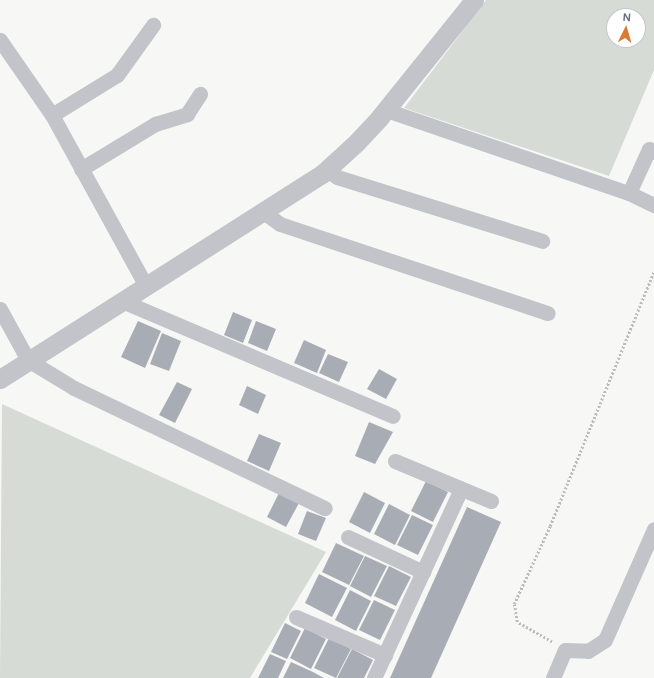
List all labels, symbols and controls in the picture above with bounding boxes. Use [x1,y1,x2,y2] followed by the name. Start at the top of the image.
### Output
[606,8,646,48] north arrow
[622,10,632,24] text: N

